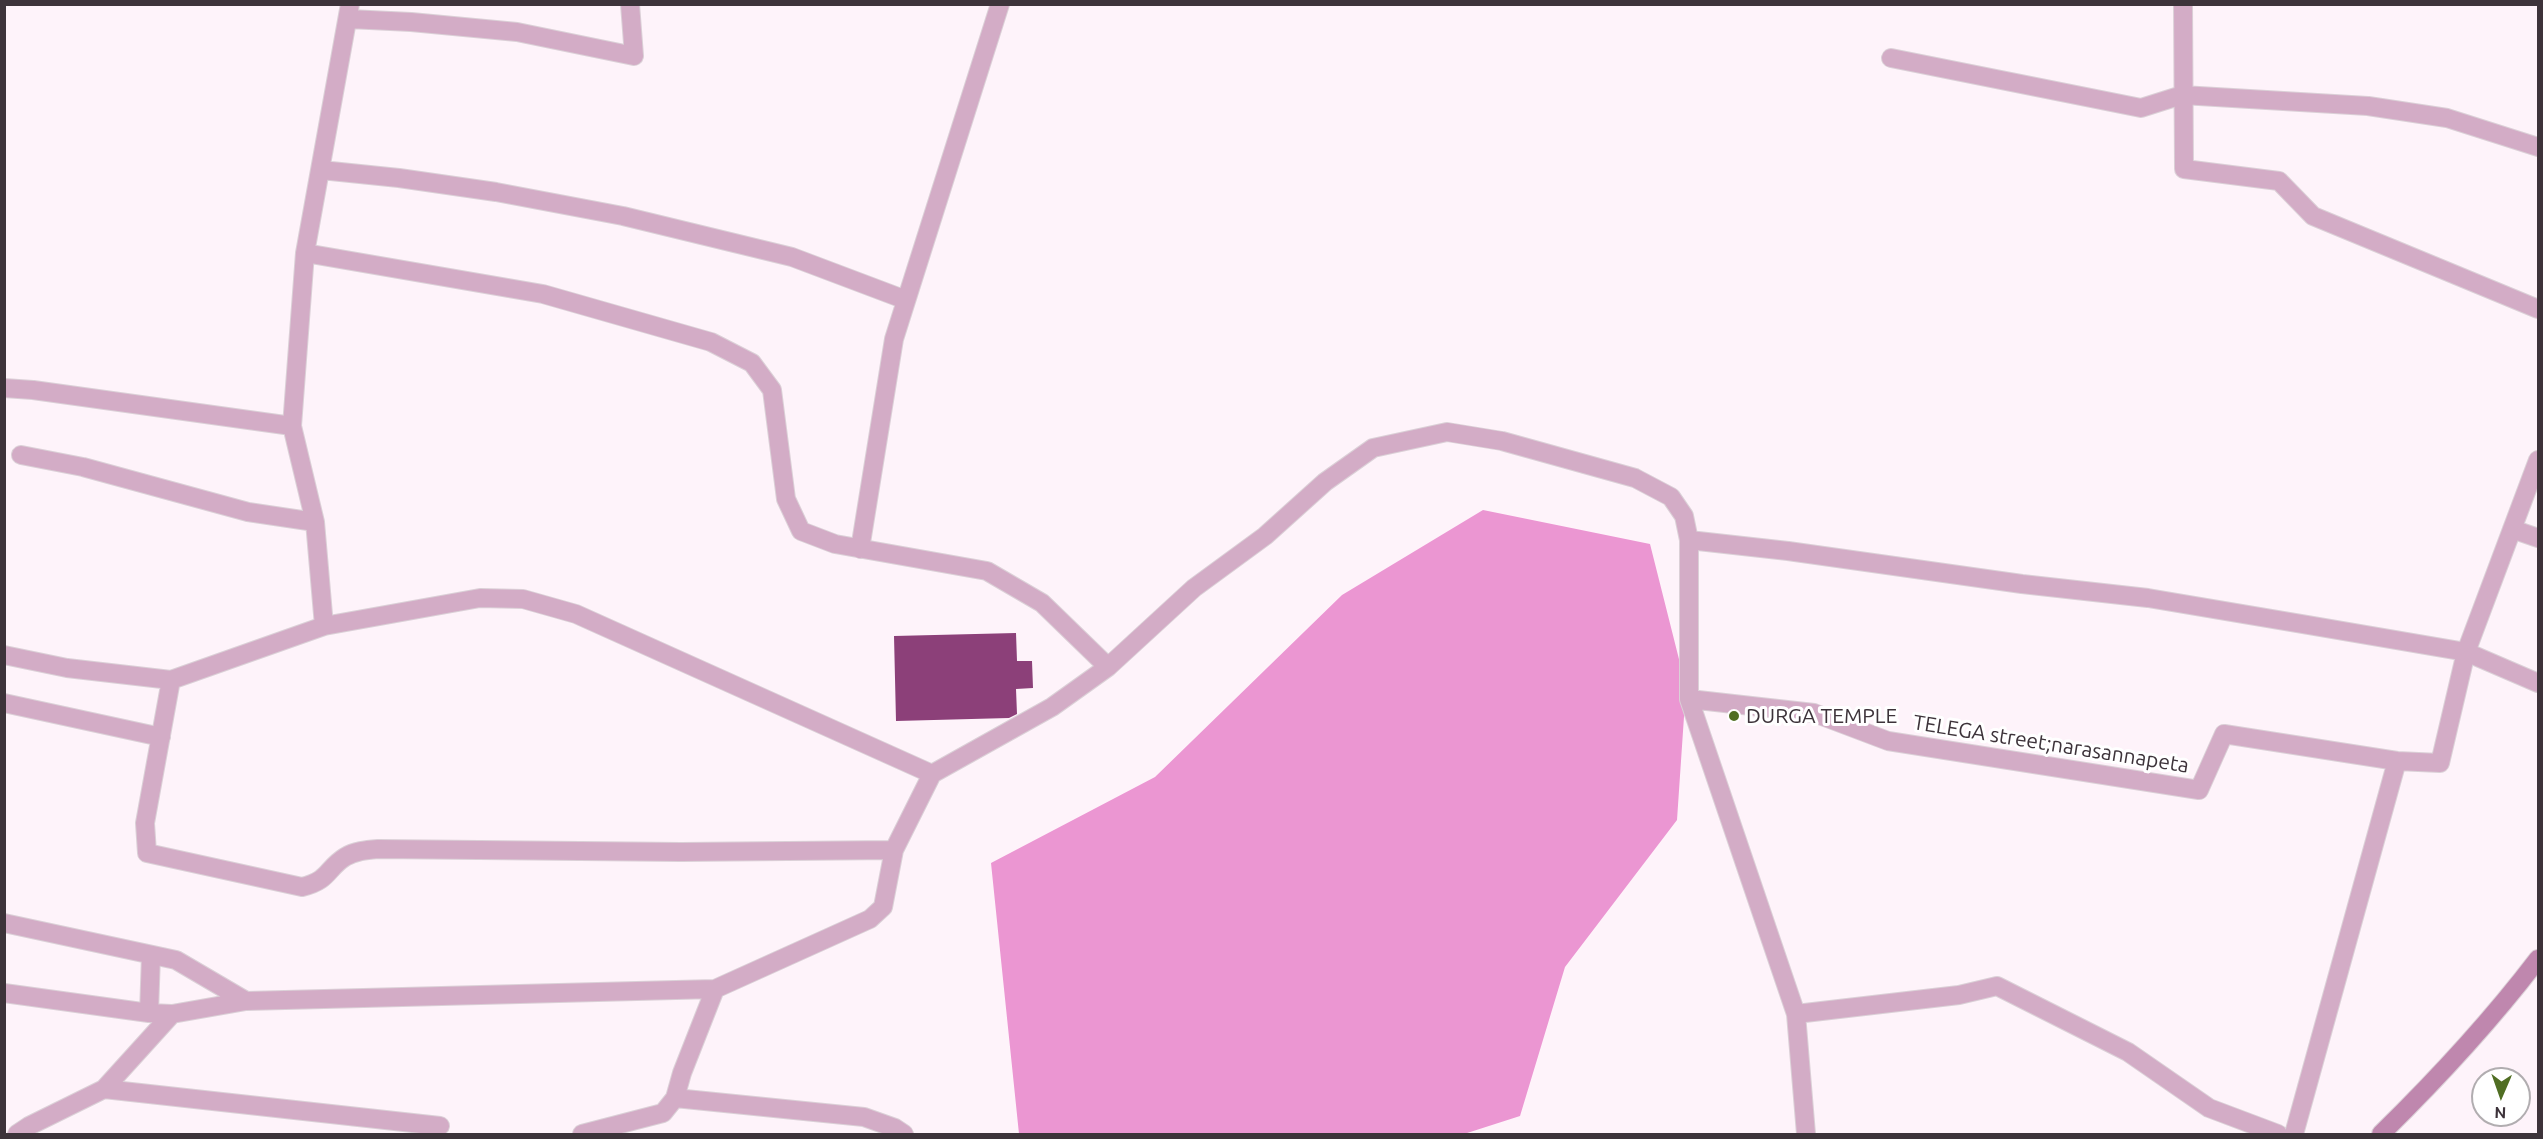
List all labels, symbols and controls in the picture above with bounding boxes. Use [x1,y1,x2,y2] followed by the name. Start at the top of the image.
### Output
[1746,703,1897,729] place label: DURGA TEMPLE
[1727,709,1741,723] marker: DURGA TEMPLE
[1911,710,2191,778] street label: TELEGA street;narasannapeta
[2471,1067,2531,1127] north arrow
[2494,1104,2507,1122] text: N

